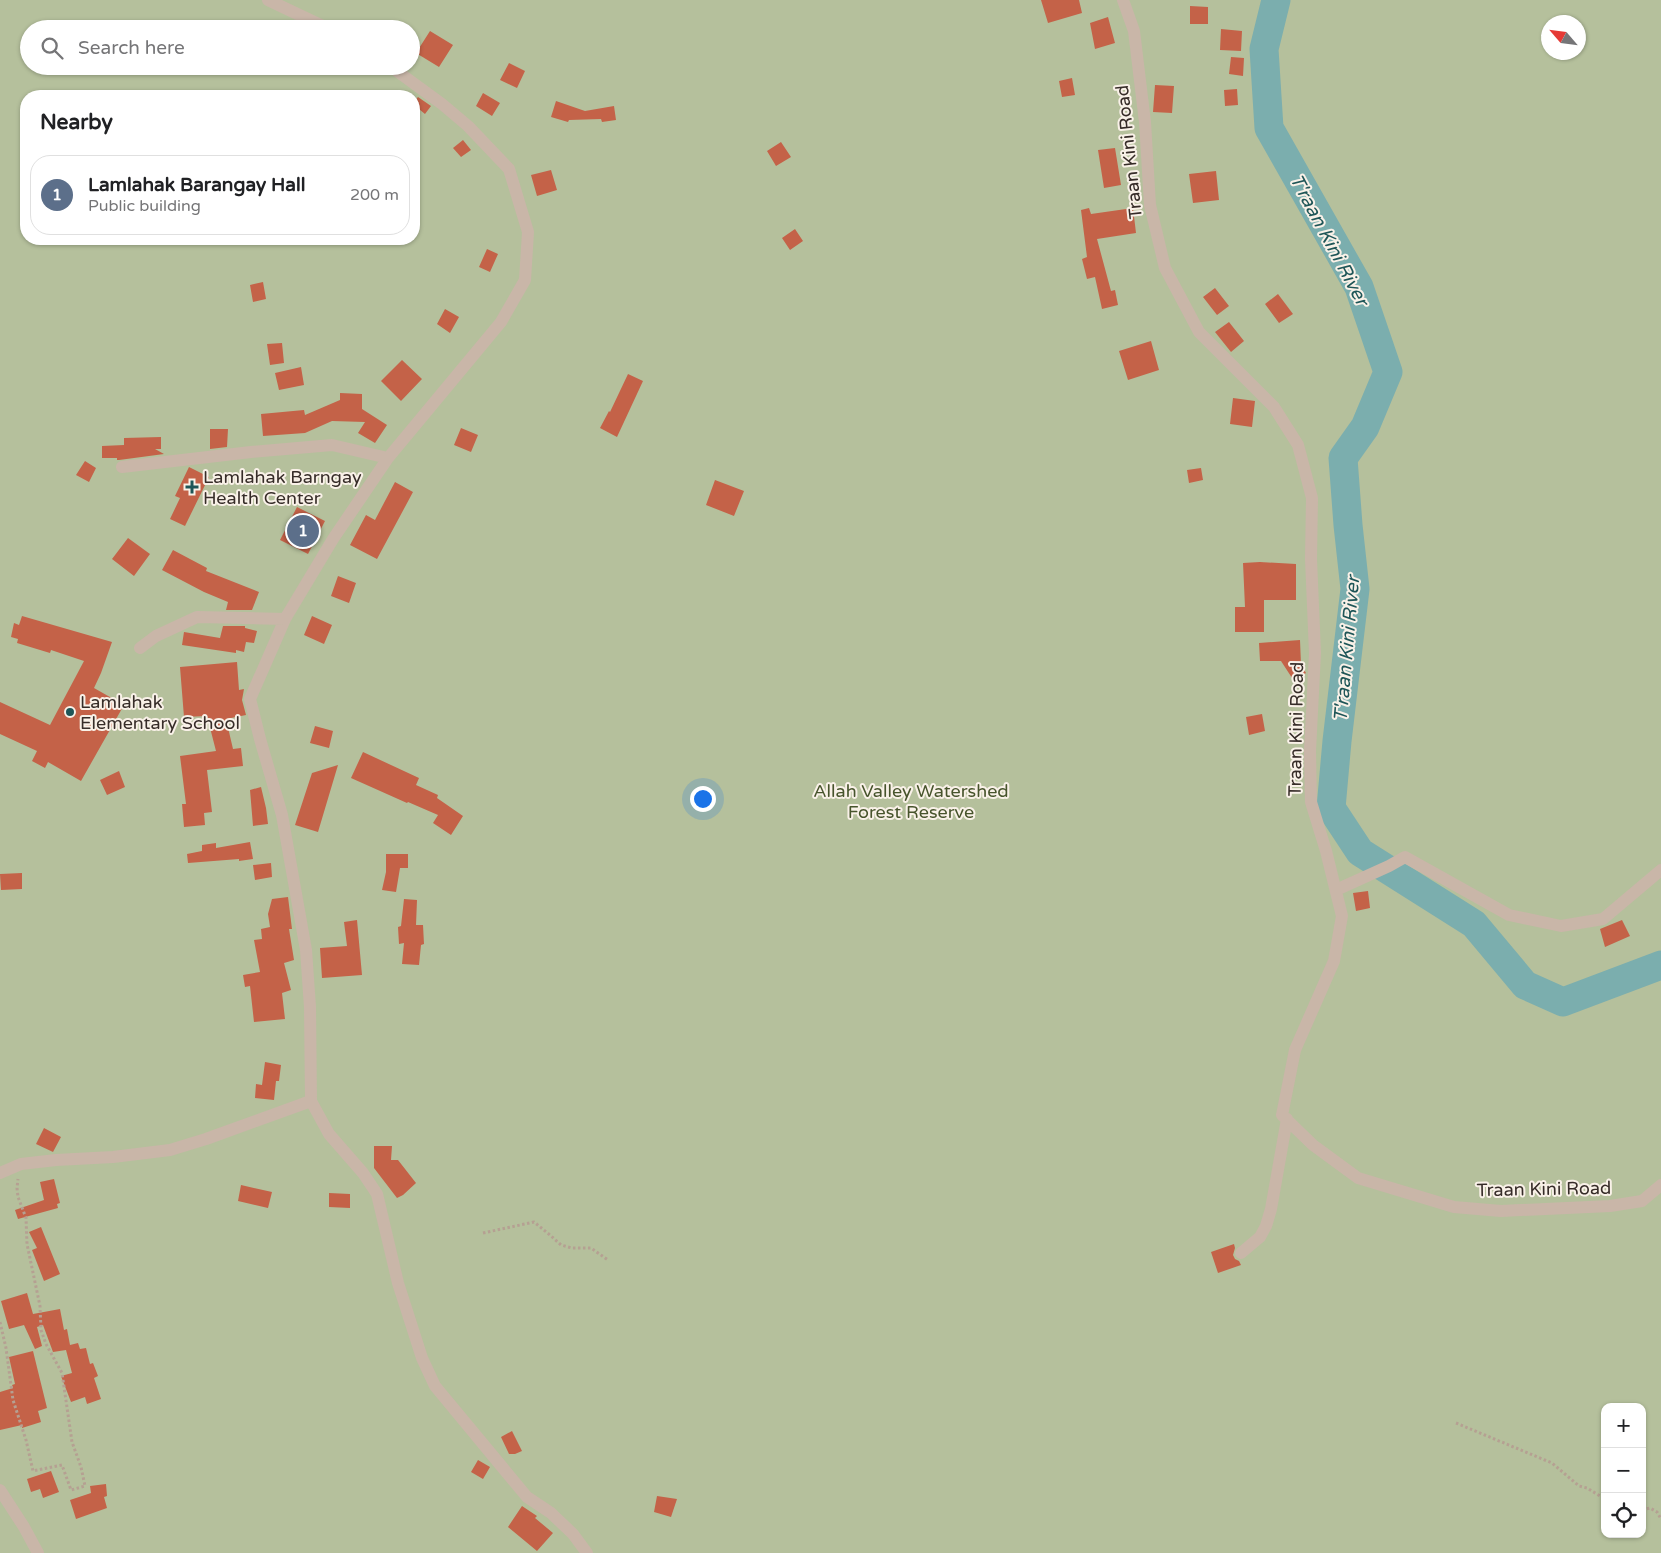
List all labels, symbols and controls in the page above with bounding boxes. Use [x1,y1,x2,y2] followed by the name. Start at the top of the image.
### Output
[1541,15,1586,60] north arrow
[20,20,420,75] search box
[38,34,66,62] icon: search
[78,37,185,59] text: Search here
[1111,84,1147,220] street label: Traan Kini Road
[40,110,113,135] text: Nearby
[1285,170,1374,312] water label: T'raan Kini River
[88,174,306,196] text: Lamlahak Barangay Hall
[52,185,62,205] text: 1
[350,185,399,205] text: 200 m
[88,196,201,216] text: Public building
[203,466,362,509] place label: Lamlahak Barngay Health Center
[185,480,199,494] marker: Lamlahak Barngay Health Center
[287,512,319,550] pin: 1
[1330,573,1365,723] water label: T'raan Kini River
[1284,662,1308,796] street label: Traan Kini Road
[80,691,240,734] place label: Lamlahak Elementary School
[64,706,76,718] marker: Lamlahak Elementary School
[813,780,1009,823] park label: Allah Valley Watershed Forest Reserve
[690,786,716,812] your location
[1477,1177,1611,1201] street label: Traan Kini Road
[1601,1403,1646,1538] map controls
[1601,1403,1646,1448] button: +
[1601,1448,1646,1493] button: −
[1601,1493,1646,1538] button: locate

